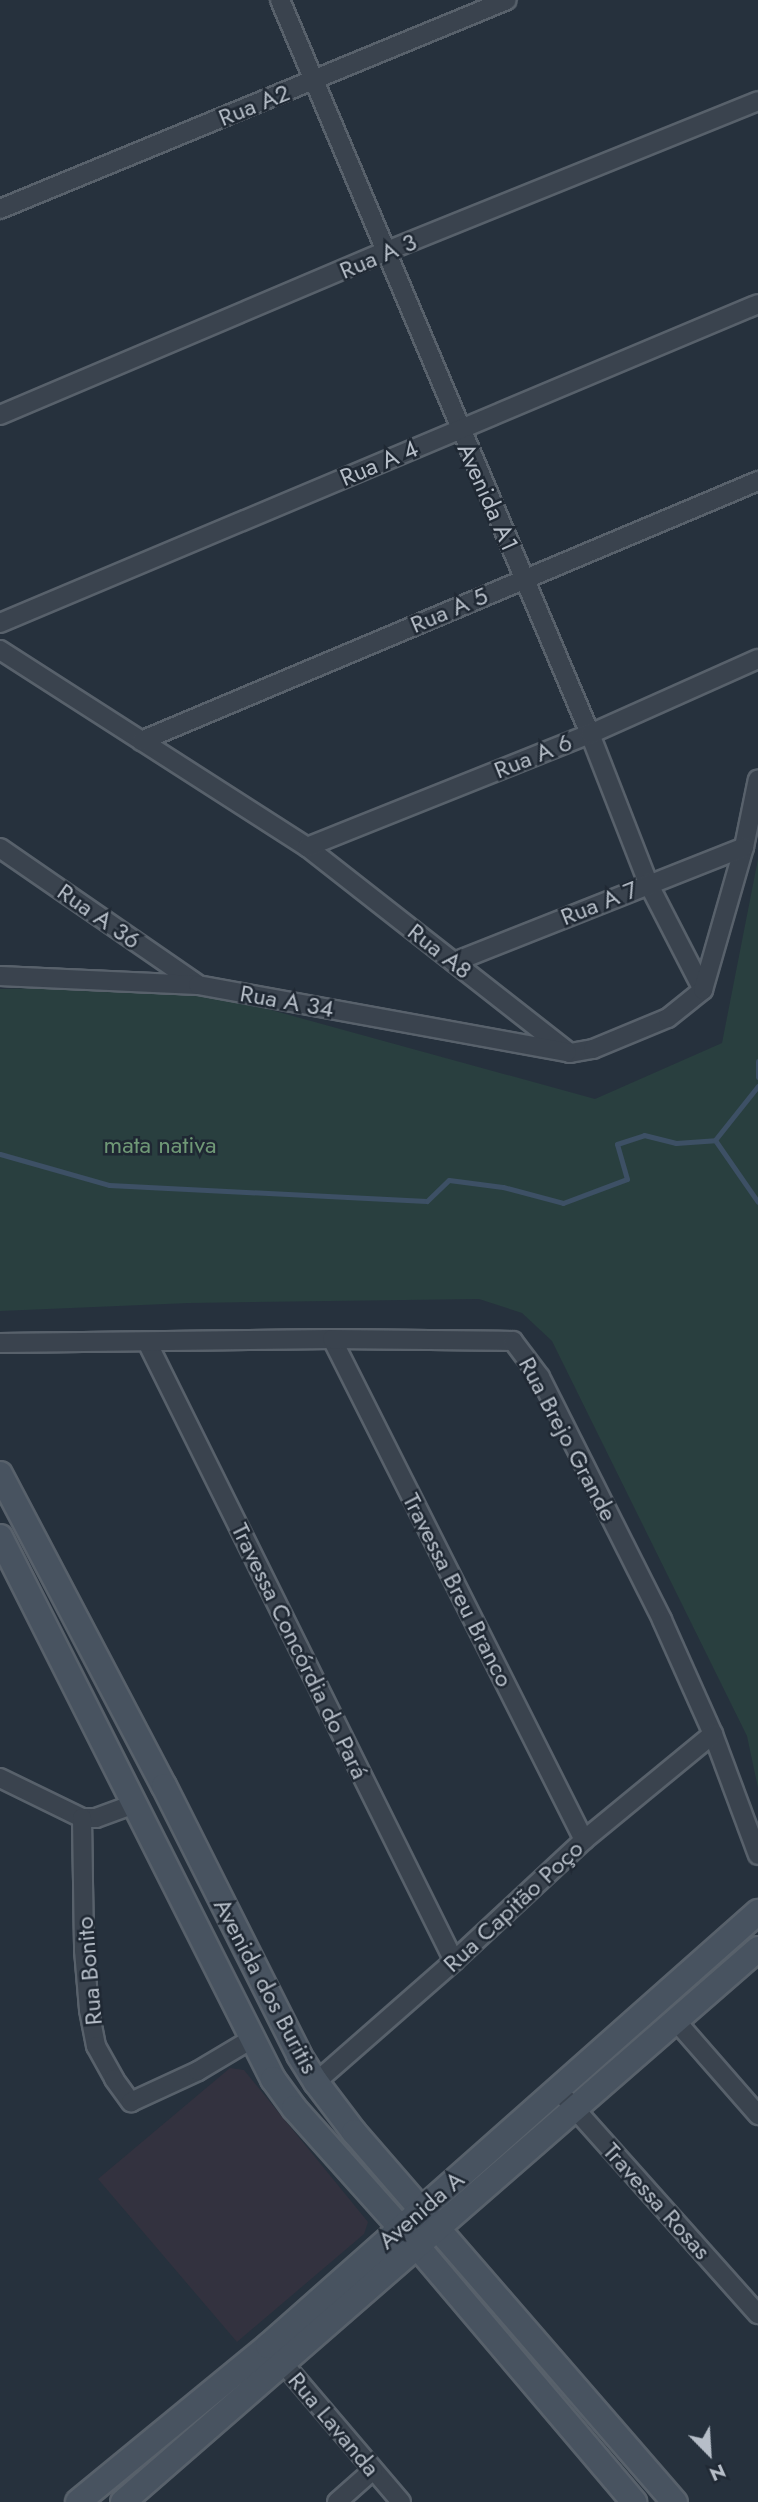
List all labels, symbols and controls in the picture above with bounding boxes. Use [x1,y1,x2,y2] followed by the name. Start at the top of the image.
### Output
[214,78,294,132] street label: Rua A2
[335,227,421,285] street label: Rua A 3
[336,434,422,492] street label: Rua A 4
[451,439,525,555] street label: Avenida A1
[406,581,492,639] street label: Rua A 5
[490,727,576,785] street label: Rua A 6
[556,875,642,931] street label: Rua A 7
[52,877,146,955] street label: Rua A 36
[402,917,478,985] street label: Rua A8
[238,979,336,1023] street label: Rua A 34
[103,1131,217,1159] park label: mata nativa
[513,1352,623,1526] street label: Rua Brejo Grande
[397,1488,519,1692] street label: Travessa Breu Branco
[225,1518,375,1784] street label: Travessa Concórdia do Pará
[437,1834,589,1978] street label: Rua Capitão Poço
[208,1893,324,2079] street label: Avenida dos Buritis
[70,1915,108,2027] street label: Rua Bonito
[597,2137,717,2265] street label: Travessa Rosas
[372,2165,470,2255] street label: Avenida A
[282,2366,386,2482] street label: Rua Lavanda
[674,2418,744,2488] north arrow
[705,2457,730,2488] text: N

